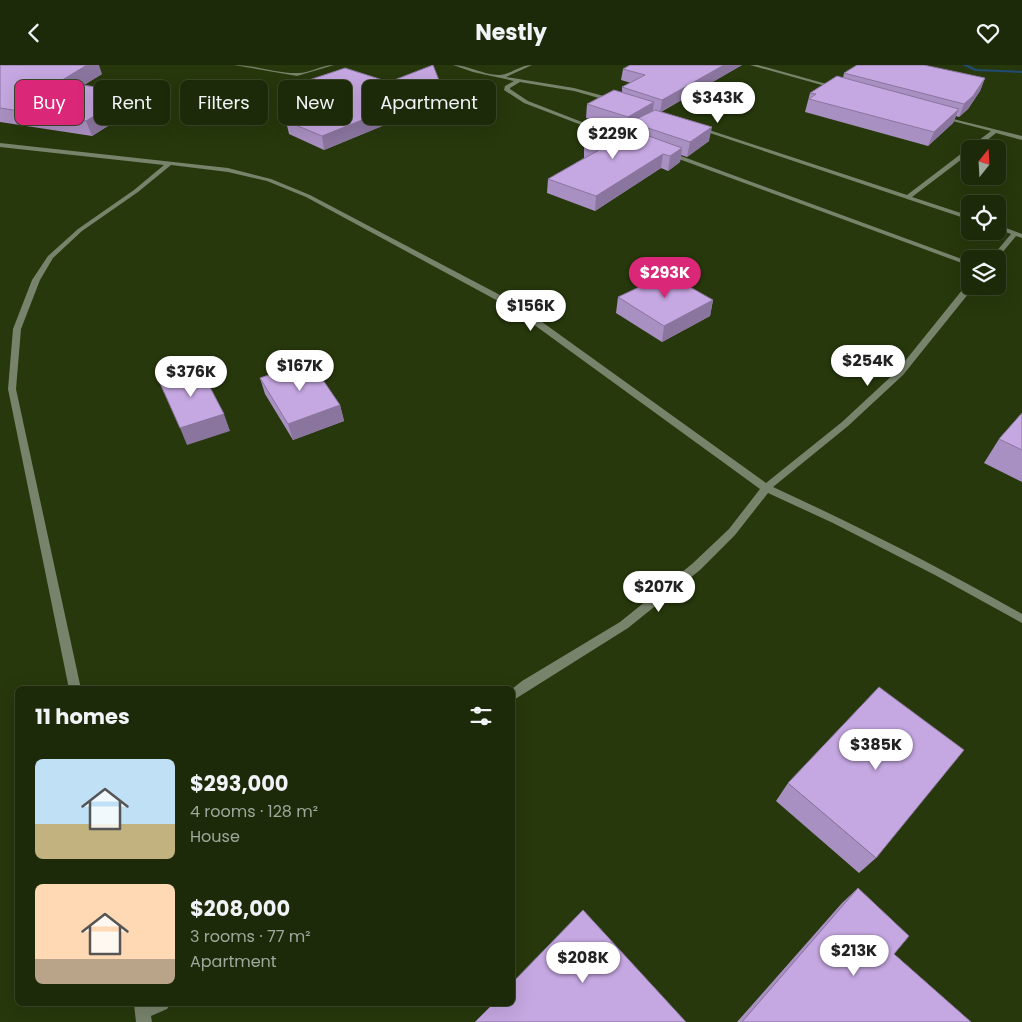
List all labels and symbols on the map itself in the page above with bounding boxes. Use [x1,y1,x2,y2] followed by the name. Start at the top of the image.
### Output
[683,82,753,124] pin: $343K
[578,117,648,160] pin: $229K
[961,140,1006,185] north arrow
[630,257,700,299] pin: $293K
[496,289,566,332] pin: $156K
[833,345,903,387] pin: $254K
[265,349,335,392] pin: $167K
[156,355,226,398] pin: $376K
[624,571,694,613] pin: $207K
[841,729,911,771] pin: $385K
[819,935,889,977] pin: $213K
[548,941,618,984] pin: $208K

